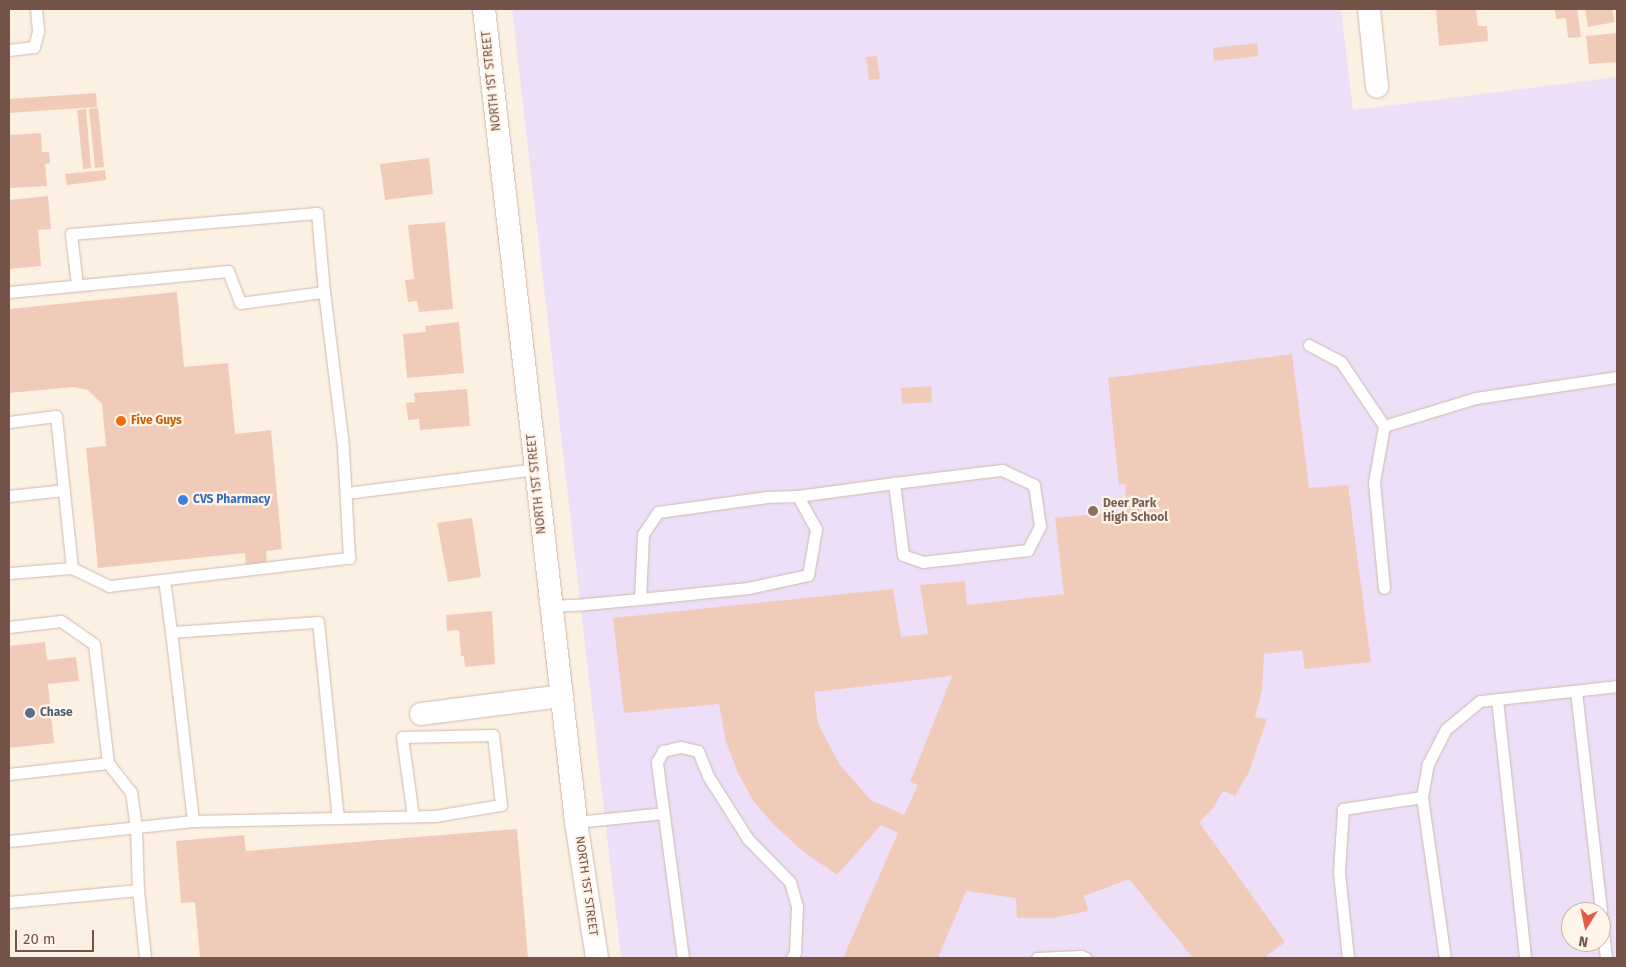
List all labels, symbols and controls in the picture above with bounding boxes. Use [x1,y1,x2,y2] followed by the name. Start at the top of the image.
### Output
[480,30,504,132] street label: NORTH 1ST STREET
[131,414,182,428] place label: Five Guys
[115,415,127,427] marker: Five Guys
[525,433,549,535] street label: NORTH 1ST STREET
[193,493,270,507] place label: CVS Pharmacy
[177,494,189,506] marker: CVS Pharmacy
[1103,497,1168,525] place label: Deer Park High School
[1087,505,1099,517] marker: Deer Park High School
[40,706,73,720] place label: Chase
[24,707,36,719] marker: Chase
[572,835,600,937] street label: NORTH 1ST STREET
[1561,902,1611,952] north arrow
[18,920,96,952] scale bar
[23,930,56,948] text: 20 m
[1577,932,1590,950] text: N

